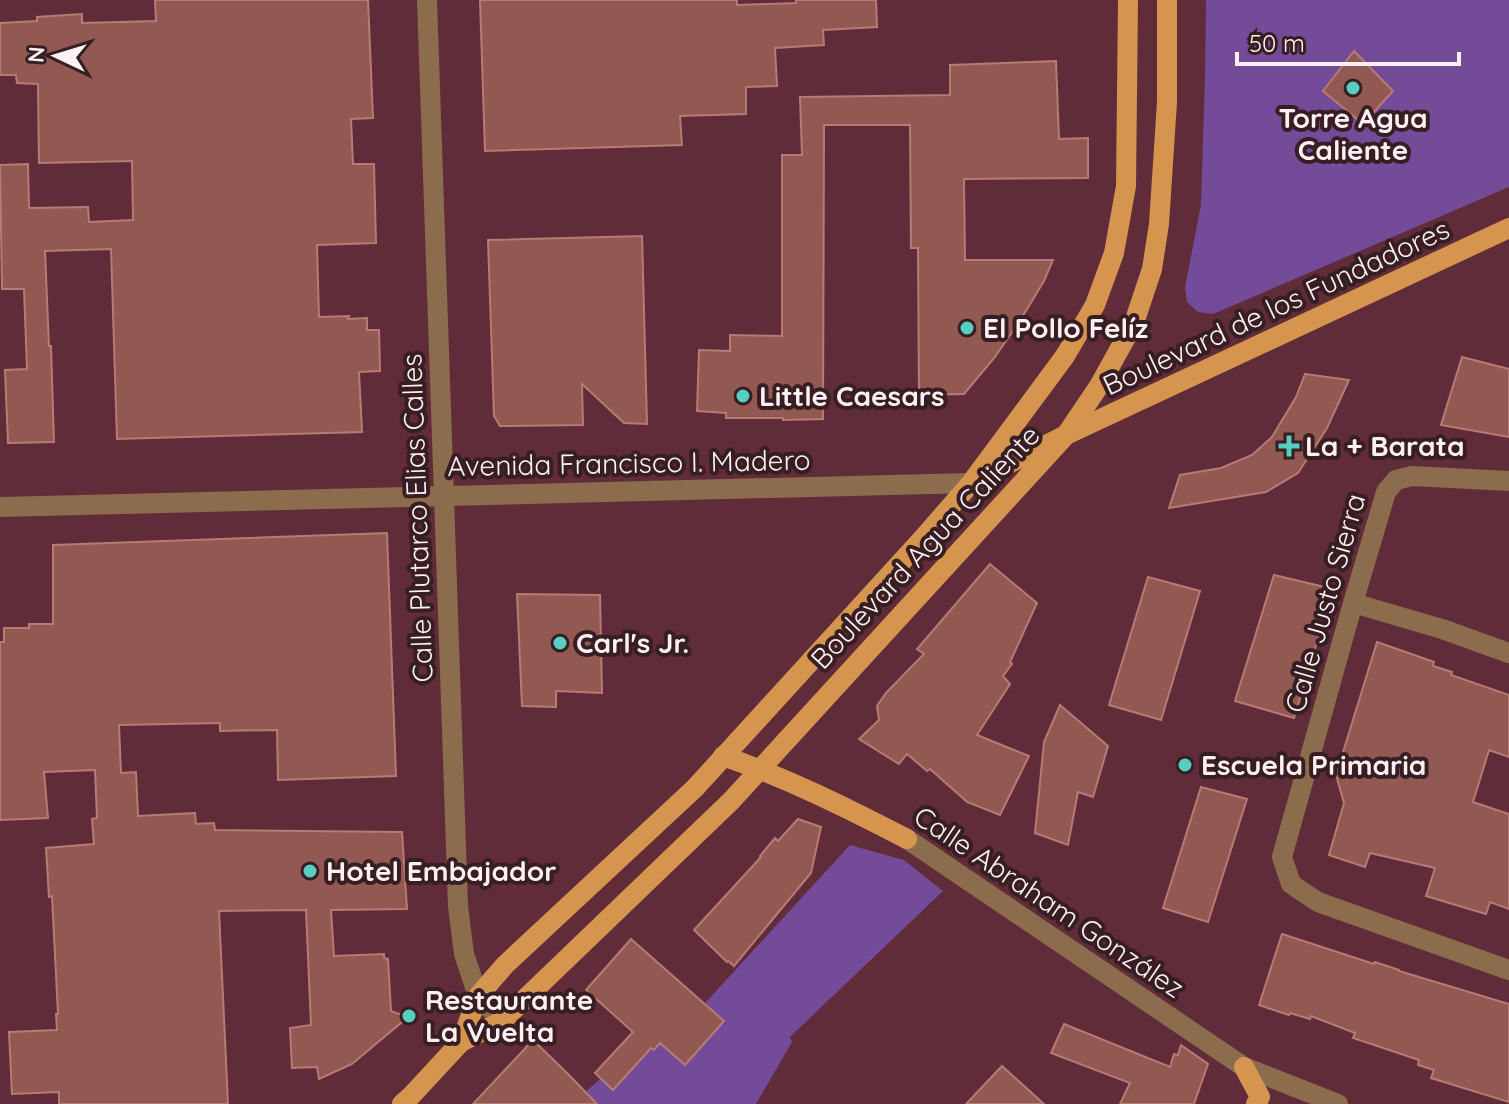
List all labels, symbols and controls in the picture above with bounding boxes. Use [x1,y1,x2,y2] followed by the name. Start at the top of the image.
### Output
[16,16,96,96] north arrow
[1237,16,1459,66] scale bar
[1249,28,1305,58] text: 50 m
[22,46,51,64] text: N
[1344,79,1362,97] marker: Torre Agua Caliente
[1278,100,1428,167] place label: Torre Agua Caliente
[1097,211,1455,402] street label: Boulevard de los Fundadores
[983,310,1148,345] place label: El Pollo Felíz
[958,319,976,337] marker: El Pollo Felíz
[393,353,440,683] street label: Calle Plutarco Elias Calles
[759,378,945,413] place label: Little Caesars
[734,387,752,405] marker: Little Caesars
[803,418,1047,676] street label: Boulevard Agua Caliente
[1305,428,1465,463] place label: La + Barata
[1280,437,1298,455] marker: La + Barata
[447,442,811,483] street label: Avenida Francisco I. Madero
[1277,489,1372,716] street label: Calle Justo Sierra
[576,625,689,660] place label: Carl's Jr.
[551,634,569,652] marker: Carl's Jr.
[1201,747,1426,782] place label: Escuela Primaria
[1176,756,1194,774] marker: Escuela Primaria
[908,798,1191,1005] street label: Calle Abraham González
[326,853,556,888] place label: Hotel Embajador
[301,862,319,880] marker: Hotel Embajador
[425,982,593,1049] place label: Restaurante La Vuelta
[400,1007,418,1025] marker: Restaurante La Vuelta

